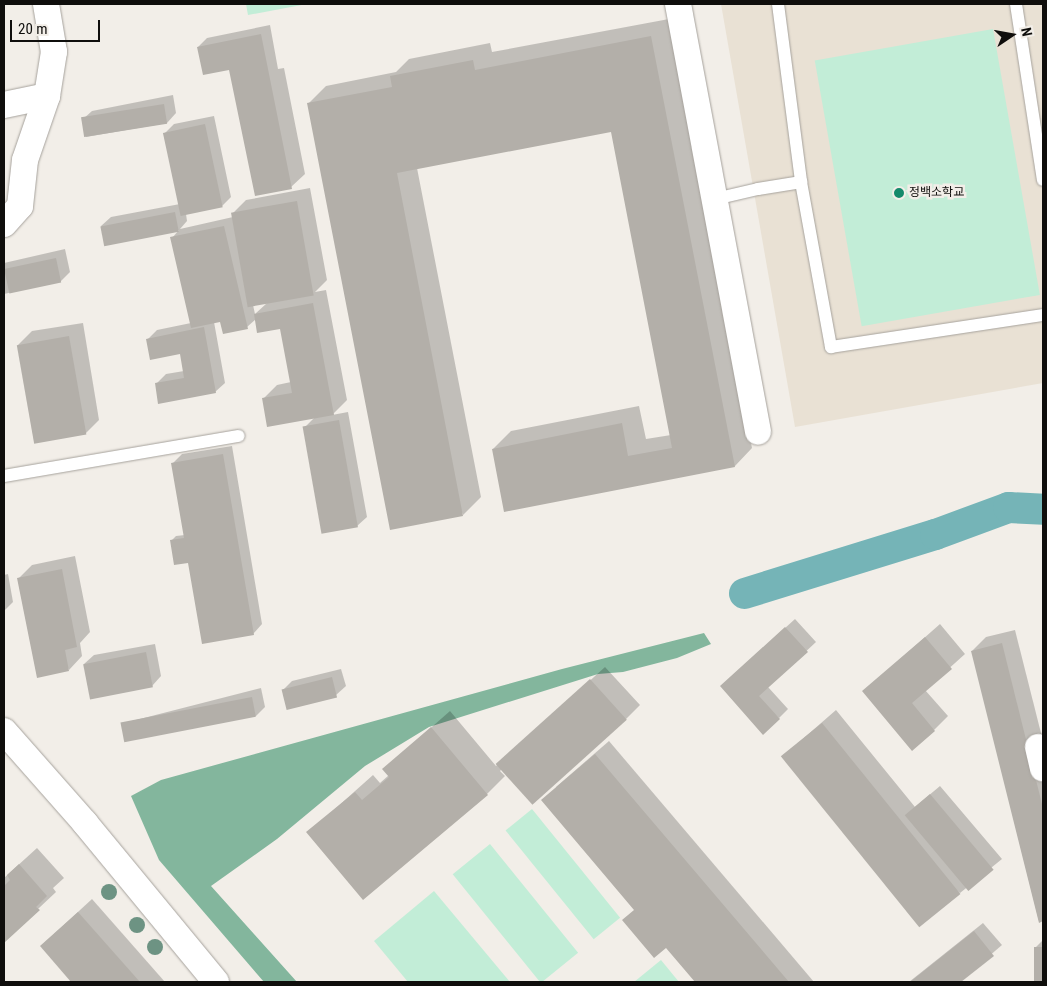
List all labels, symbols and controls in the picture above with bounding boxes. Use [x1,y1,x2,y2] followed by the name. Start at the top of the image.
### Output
[12,10,102,42] scale bar
[987,10,1037,60] north arrow
[18,20,48,38] text: 20 m
[1018,26,1035,38] text: N
[909,186,964,200] place label: 정백소학교
[893,187,905,199] marker: 정백소학교

